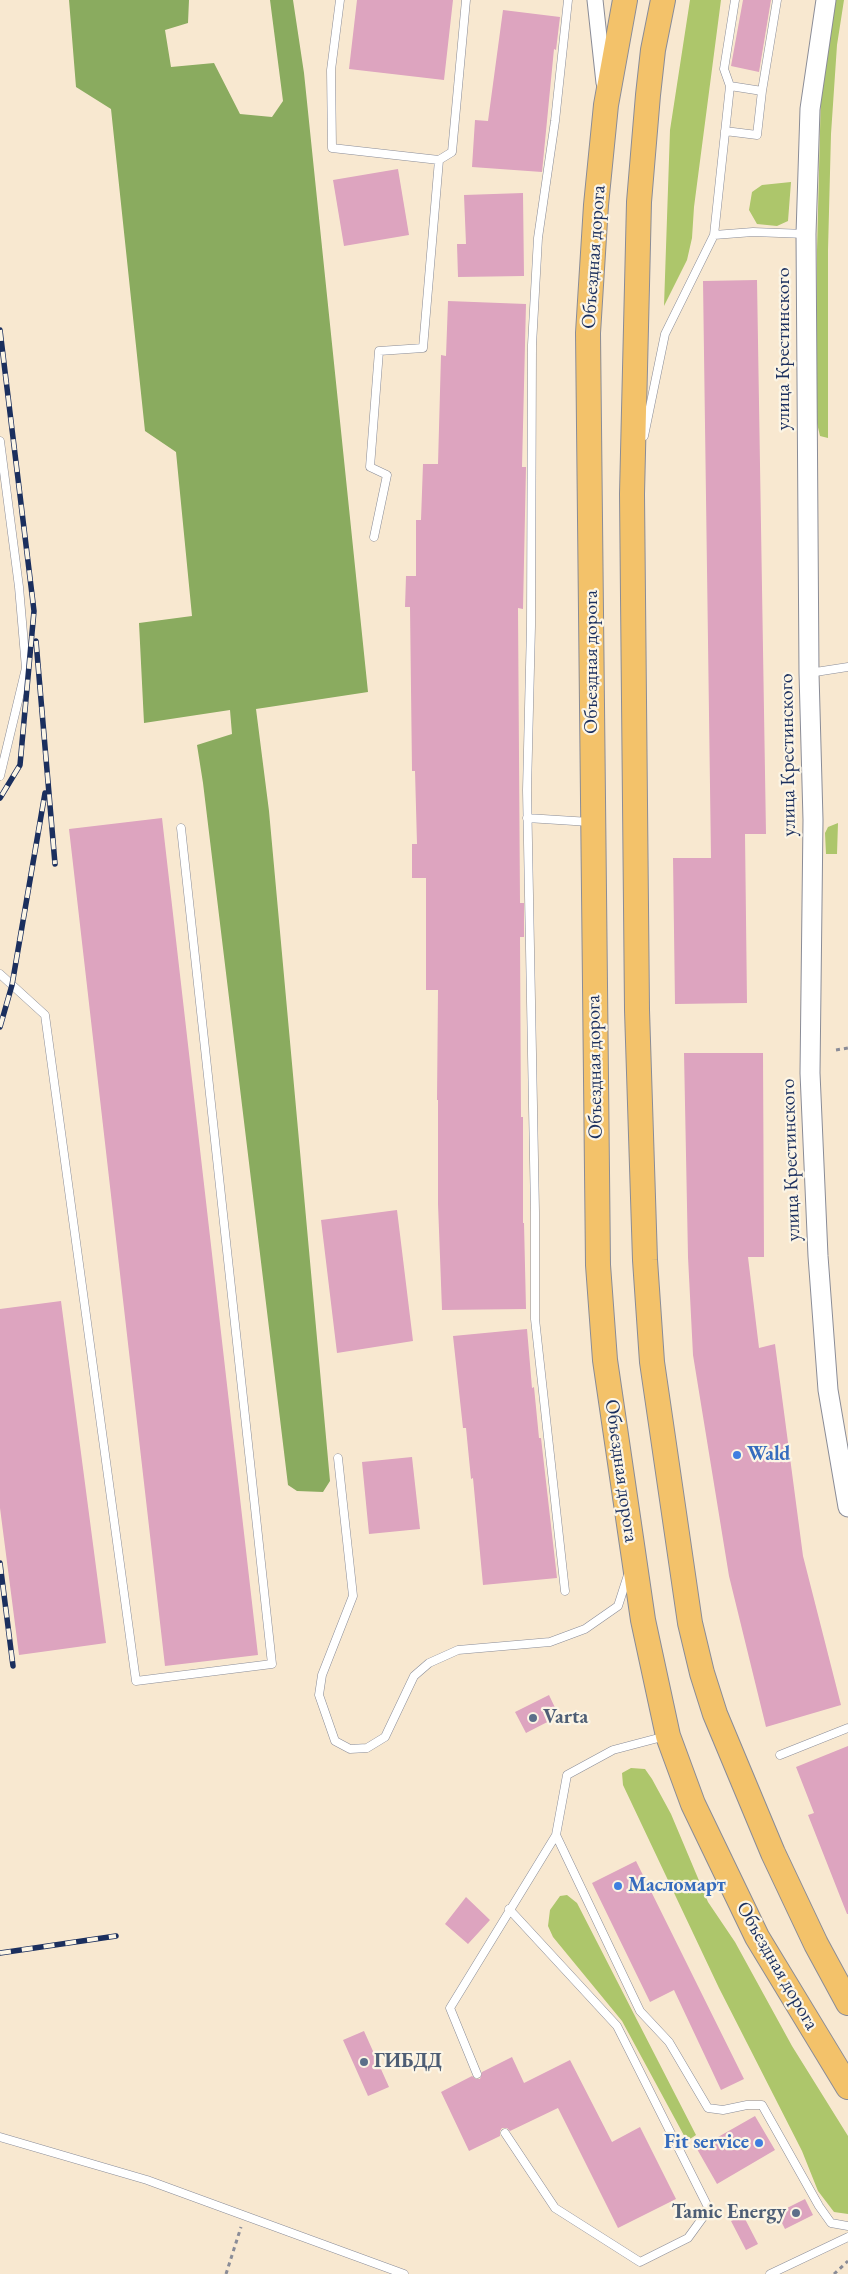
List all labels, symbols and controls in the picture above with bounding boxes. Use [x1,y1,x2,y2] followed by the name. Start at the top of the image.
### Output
[577,184,611,330] street label: Объездная дорога
[772,267,796,431] street label: улица Крестинского
[580,590,604,734] street label: Объездная дорога
[775,673,801,837] street label: улица Крестинского
[582,995,608,1139] street label: Объездная дорога
[776,1078,806,1242] street label: улица Крестинского
[599,1398,643,1544] street label: Объездная дорога
[747,1443,790,1467] place label: Wald
[731,1449,743,1461] marker: Wald
[543,1706,588,1730] place label: Varta
[527,1712,539,1724] marker: Varta
[628,1874,726,1898] place label: Масломарт
[612,1880,624,1892] marker: Масломарт
[731,1898,823,2034] street label: Объездная дорога
[374,2050,442,2074] place label: ГИБДД
[358,2056,370,2068] marker: ГИБДД
[664,2131,749,2155] place label: Fit service
[753,2137,765,2149] marker: Fit service
[671,2201,786,2225] place label: Tamic Energy
[790,2207,802,2219] marker: Tamic Energy

